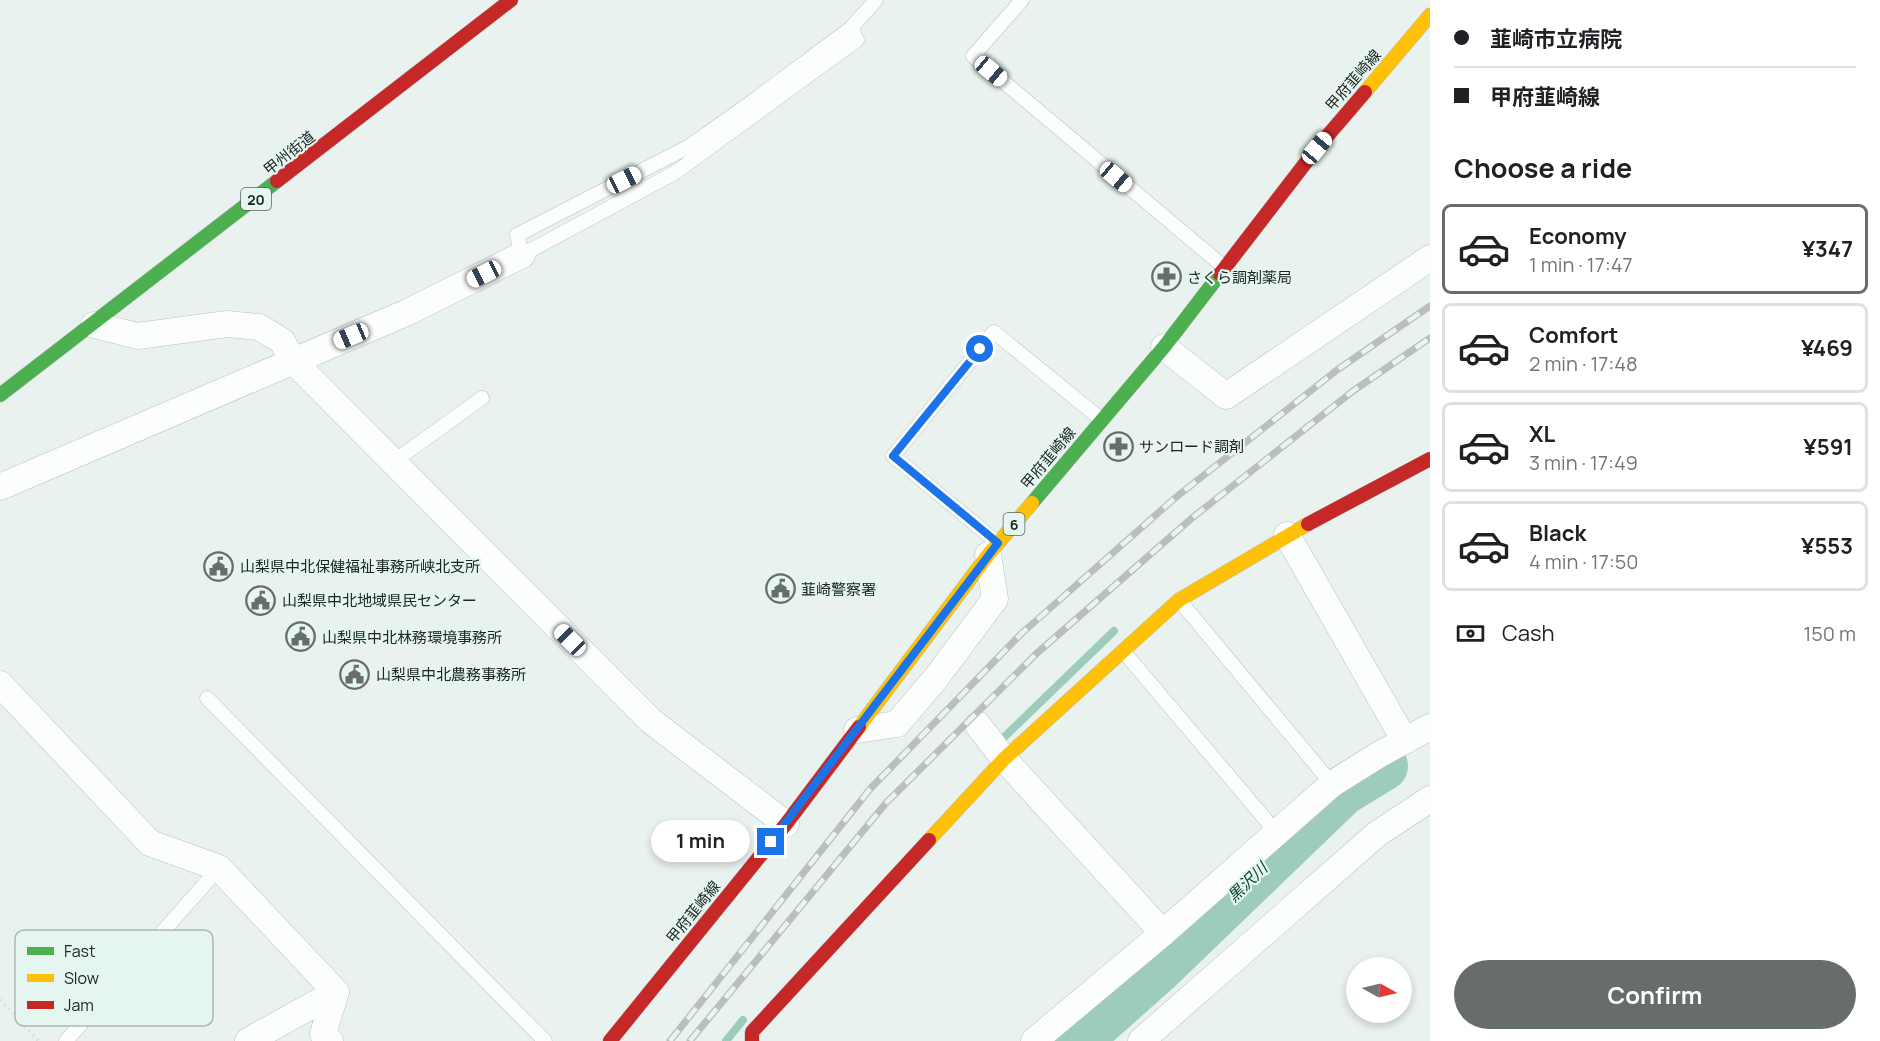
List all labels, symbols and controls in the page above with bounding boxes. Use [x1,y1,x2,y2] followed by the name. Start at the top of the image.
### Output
[1490,24,1622,54] text: 韮崎市立病院
[1320,45,1386,115] street label: 甲府韮崎線
[971,53,1011,89] car
[1490,82,1600,112] text: 甲府韮崎線
[259,126,319,180] street label: 甲州街道
[1299,128,1335,168] car
[1454,149,1632,186] text: Choose a ride
[1096,159,1136,195] car
[604,164,644,196] car
[241,188,271,210] road number: 20
[1529,221,1627,251] text: Economy
[1457,222,1511,276] icon: car
[1802,234,1853,264] text: ¥347
[1529,251,1633,278] text: 1 min · 17:47
[464,258,504,290] car
[1150,261,1182,293] pharmacy icon: さくら調剤薬局
[1187,267,1292,288] place label: さくら調剤薬局
[1529,320,1618,350] text: Comfort
[331,321,371,351] car
[1457,321,1511,375] icon: car
[1801,333,1853,363] text: ¥469
[966,335,993,362] route start
[1529,350,1638,377] text: 2 min · 17:48
[1529,419,1555,449] text: XL
[1457,420,1511,474] icon: car
[1016,423,1080,493] street label: 甲府韮崎線
[1102,430,1134,462] pharmacy icon: サンロード調剤
[1803,432,1853,462] text: ¥591
[1139,436,1244,457] place label: サンロード調剤
[1529,449,1638,476] text: 3 min · 17:49
[1004,513,1024,535] road number: 6
[1529,518,1586,548] text: Black
[1457,519,1511,573] icon: car
[1801,531,1853,561] text: ¥553
[1529,548,1638,575] text: 4 min · 17:50
[203,550,235,582] public building icon: 山梨県中北保健福祉事務所峡北支所
[240,556,480,577] place label: 山梨県中北保健福祉事務所峡北支所
[764,573,796,605] public building icon: 韮崎警察署
[801,579,876,600] place label: 韮崎警察署
[245,584,277,616] public building icon: 山梨県中北地域県民センター
[282,590,477,611] place label: 山梨県中北地域県民センター
[1454,617,1487,650] icon: cash
[1502,618,1555,648] text: Cash
[1803,620,1856,647] text: 150 m
[285,621,317,653] public building icon: 山梨県中北林務環境事務所
[551,621,589,659] car
[322,627,502,648] place label: 山梨県中北林務環境事務所
[339,658,371,690] public building icon: 山梨県中北農務事務所
[376,664,526,685] place label: 山梨県中北農務事務所
[651,821,750,863] callout: 1 min
[676,827,725,854] text: 1 min
[757,828,784,855] route end
[1222,856,1273,907] water label: 黒沢川
[661,876,725,948] street label: 甲府韮崎線
[15,930,213,1026] legend
[64,940,95,962] text: Fast
[1346,957,1412,1023] north arrow
[1346,957,1412,1023] map controls
[1454,960,1856,1029] button: Confirm
[64,967,99,989] text: Slow
[64,994,94,1016] text: Jam

